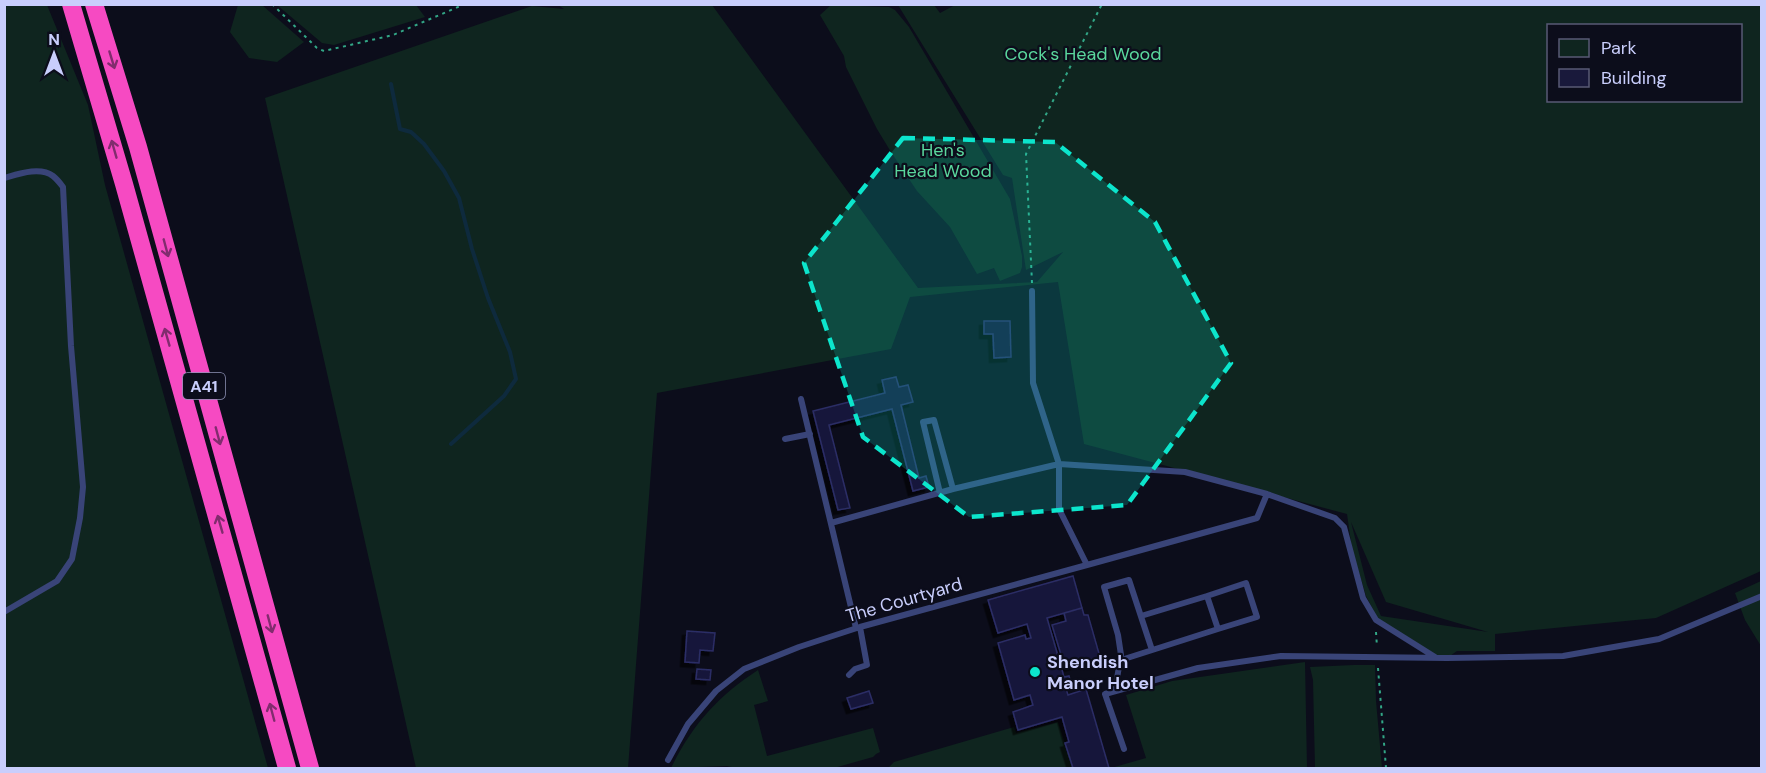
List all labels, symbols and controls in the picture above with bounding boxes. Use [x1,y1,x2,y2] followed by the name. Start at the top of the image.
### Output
[24,24,84,84] north arrow
[1547,24,1742,102] legend
[48,29,60,50] text: N
[1601,36,1637,60] text: Park
[1004,42,1162,66] park label: Cock's Head Wood
[107,50,118,69] one-way arrow
[1601,66,1666,90] text: Building
[894,138,992,183] park label: Hen's Head Wood
[108,140,119,159] one-way arrow
[161,238,172,257] one-way arrow
[160,327,172,346] one-way arrow
[183,373,225,399] road number: A41
[213,426,224,445] one-way arrow
[214,515,225,534] one-way arrow
[843,572,965,628] street label: The Courtyard
[265,614,276,633] one-way arrow
[1047,650,1154,695] place label: Shendish Manor Hotel
[1028,665,1042,679] marker: Shendish Manor Hotel
[266,703,277,722] one-way arrow

